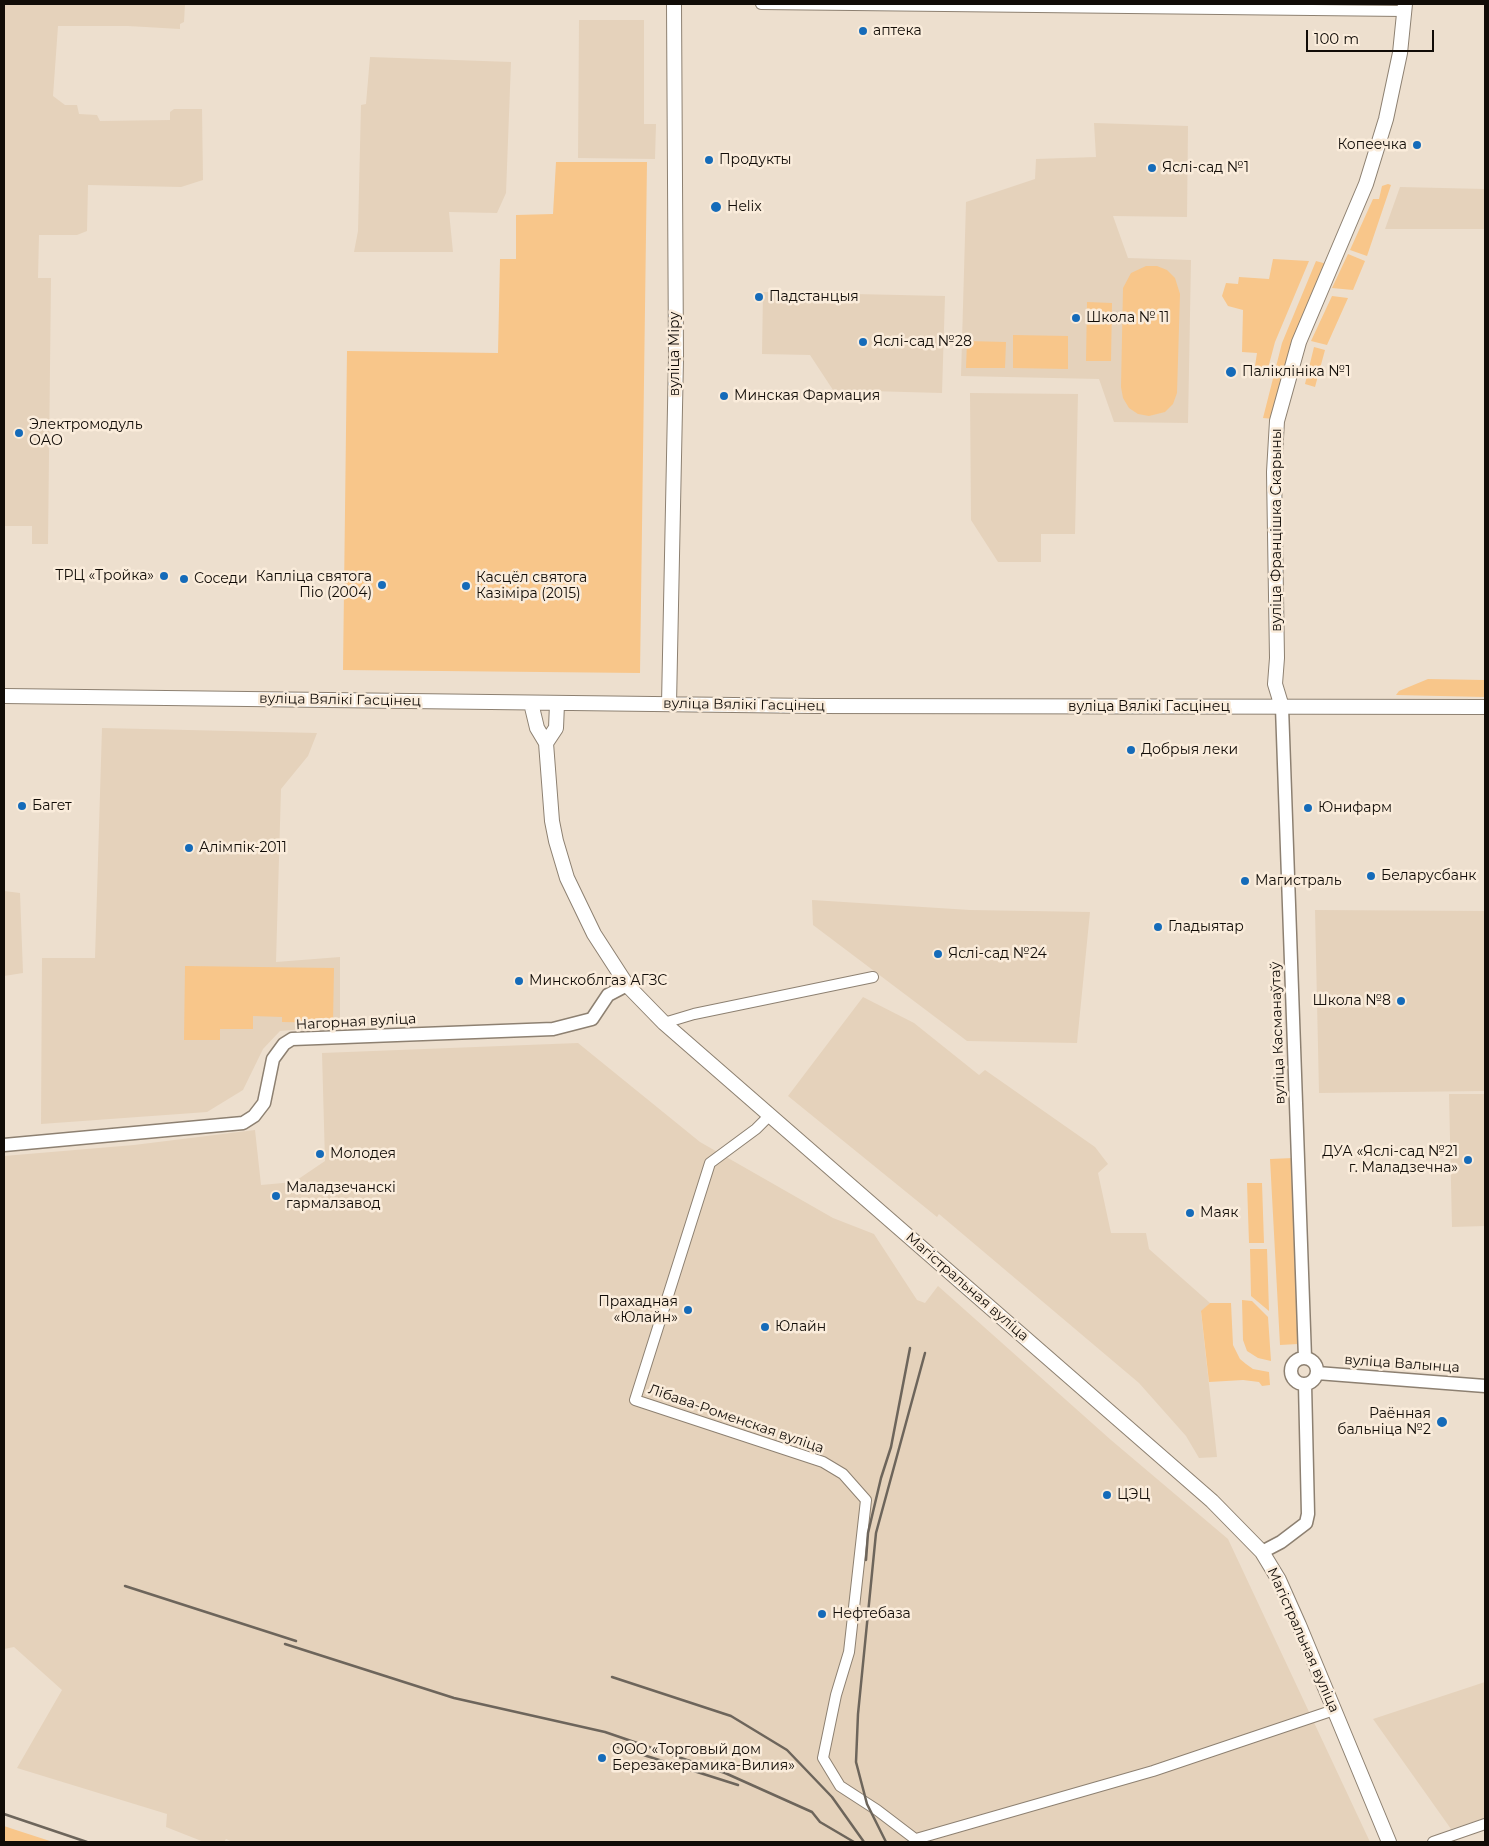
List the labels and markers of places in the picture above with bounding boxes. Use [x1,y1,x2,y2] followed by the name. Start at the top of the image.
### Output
[873,23,922,39] place label: аптека
[857,25,869,37] marker: аптека
[1337,137,1407,153] place label: Копеечка
[1411,139,1423,151] marker: Копеечка
[719,152,792,168] place label: Продукты
[703,154,715,166] marker: Продукты
[1162,160,1249,176] place label: Яслі-сад №1
[1146,162,1158,174] marker: Яслі-сад №1
[727,199,762,215] place label: Helix
[709,200,723,214] marker: Helix
[769,289,859,305] place label: Падстанцыя
[753,291,765,303] marker: Падстанцыя
[1086,310,1169,326] place label: Школа № 11
[1070,312,1082,324] marker: Школа № 11
[873,334,972,350] place label: Яслі-сад №28
[857,336,869,348] marker: Яслі-сад №28
[1242,364,1351,380] place label: Паліклініка №1
[1224,365,1238,379] marker: Паліклініка №1
[734,388,880,404] place label: Минская Фармация
[718,390,730,402] marker: Минская Фармация
[29,417,143,450] place label: Электромодуль ОАО
[13,427,25,439] marker: Электромодуль ОАО
[55,568,154,584] place label: ТРЦ «Тройка»
[256,569,372,602] place label: Капліца святога Піо (2004)
[158,570,170,582] marker: ТРЦ «Тройка»
[476,570,587,602] place label: Касцёл святога Казіміра (2015)
[194,571,248,587] place label: Соседи
[178,573,190,585] marker: Соседи
[376,579,388,591] marker: Капліца святога Піо (2004)
[460,580,472,592] marker: Касцёл святога Казіміра (2015)
[1141,742,1238,758] place label: Добрыя леки
[1125,744,1137,756] marker: Добрыя леки
[32,798,72,814] place label: Багет
[16,800,28,812] marker: Багет
[1318,800,1392,816] place label: Юнифарм
[1302,802,1314,814] marker: Юнифарм
[199,840,287,856] place label: Алімпік-2011
[183,842,195,854] marker: Алімпік-2011
[1381,868,1476,884] place label: Беларусбанк
[1365,870,1377,882] marker: Беларусбанк
[1255,873,1342,889] place label: Магистраль
[1239,875,1251,887] marker: Магистраль
[1168,919,1244,935] place label: Гладыятар
[1152,921,1164,933] marker: Гладыятар
[948,946,1047,962] place label: Яслі-сад №24
[932,948,944,960] marker: Яслі-сад №24
[529,973,667,989] place label: Минскоблгаз АГЗС
[513,975,525,987] marker: Минскоблгаз АГЗС
[1313,993,1391,1009] place label: Школа №8
[1395,995,1407,1007] marker: Школа №8
[1322,1144,1458,1176] place label: ДУА «Яслі-сад №21 г. Маладзечна»
[330,1146,396,1162] place label: Молодея
[314,1148,326,1160] marker: Молодея
[1462,1154,1474,1166] marker: ДУА «Яслі-сад №21 г. Маладзечна»
[286,1180,396,1212] place label: Маладзечанскі гармалзавод
[270,1190,282,1202] marker: Маладзечанскі гармалзавод
[1200,1205,1238,1221] place label: Маяк
[1184,1207,1196,1219] marker: Маяк
[598,1294,678,1326] place label: Прахадная «Юлайн»
[682,1304,694,1316] marker: Прахадная «Юлайн»
[775,1319,826,1335] place label: Юлайн
[759,1321,771,1333] marker: Юлайн
[1337,1406,1431,1438] place label: Раённая бальніца №2
[1435,1415,1449,1429] marker: Раённая бальніца №2
[1117,1487,1150,1503] place label: ЦЭЦ
[1101,1489,1113,1501] marker: ЦЭЦ
[832,1606,911,1622] place label: Нефтебаза
[816,1608,828,1620] marker: Нефтебаза
[612,1742,795,1774] place label: ООО «Торговый дом Березакерамика-Вилия»
[596,1752,608,1764] marker: ООО «Торговый дом Березакерамика-Вилия»

